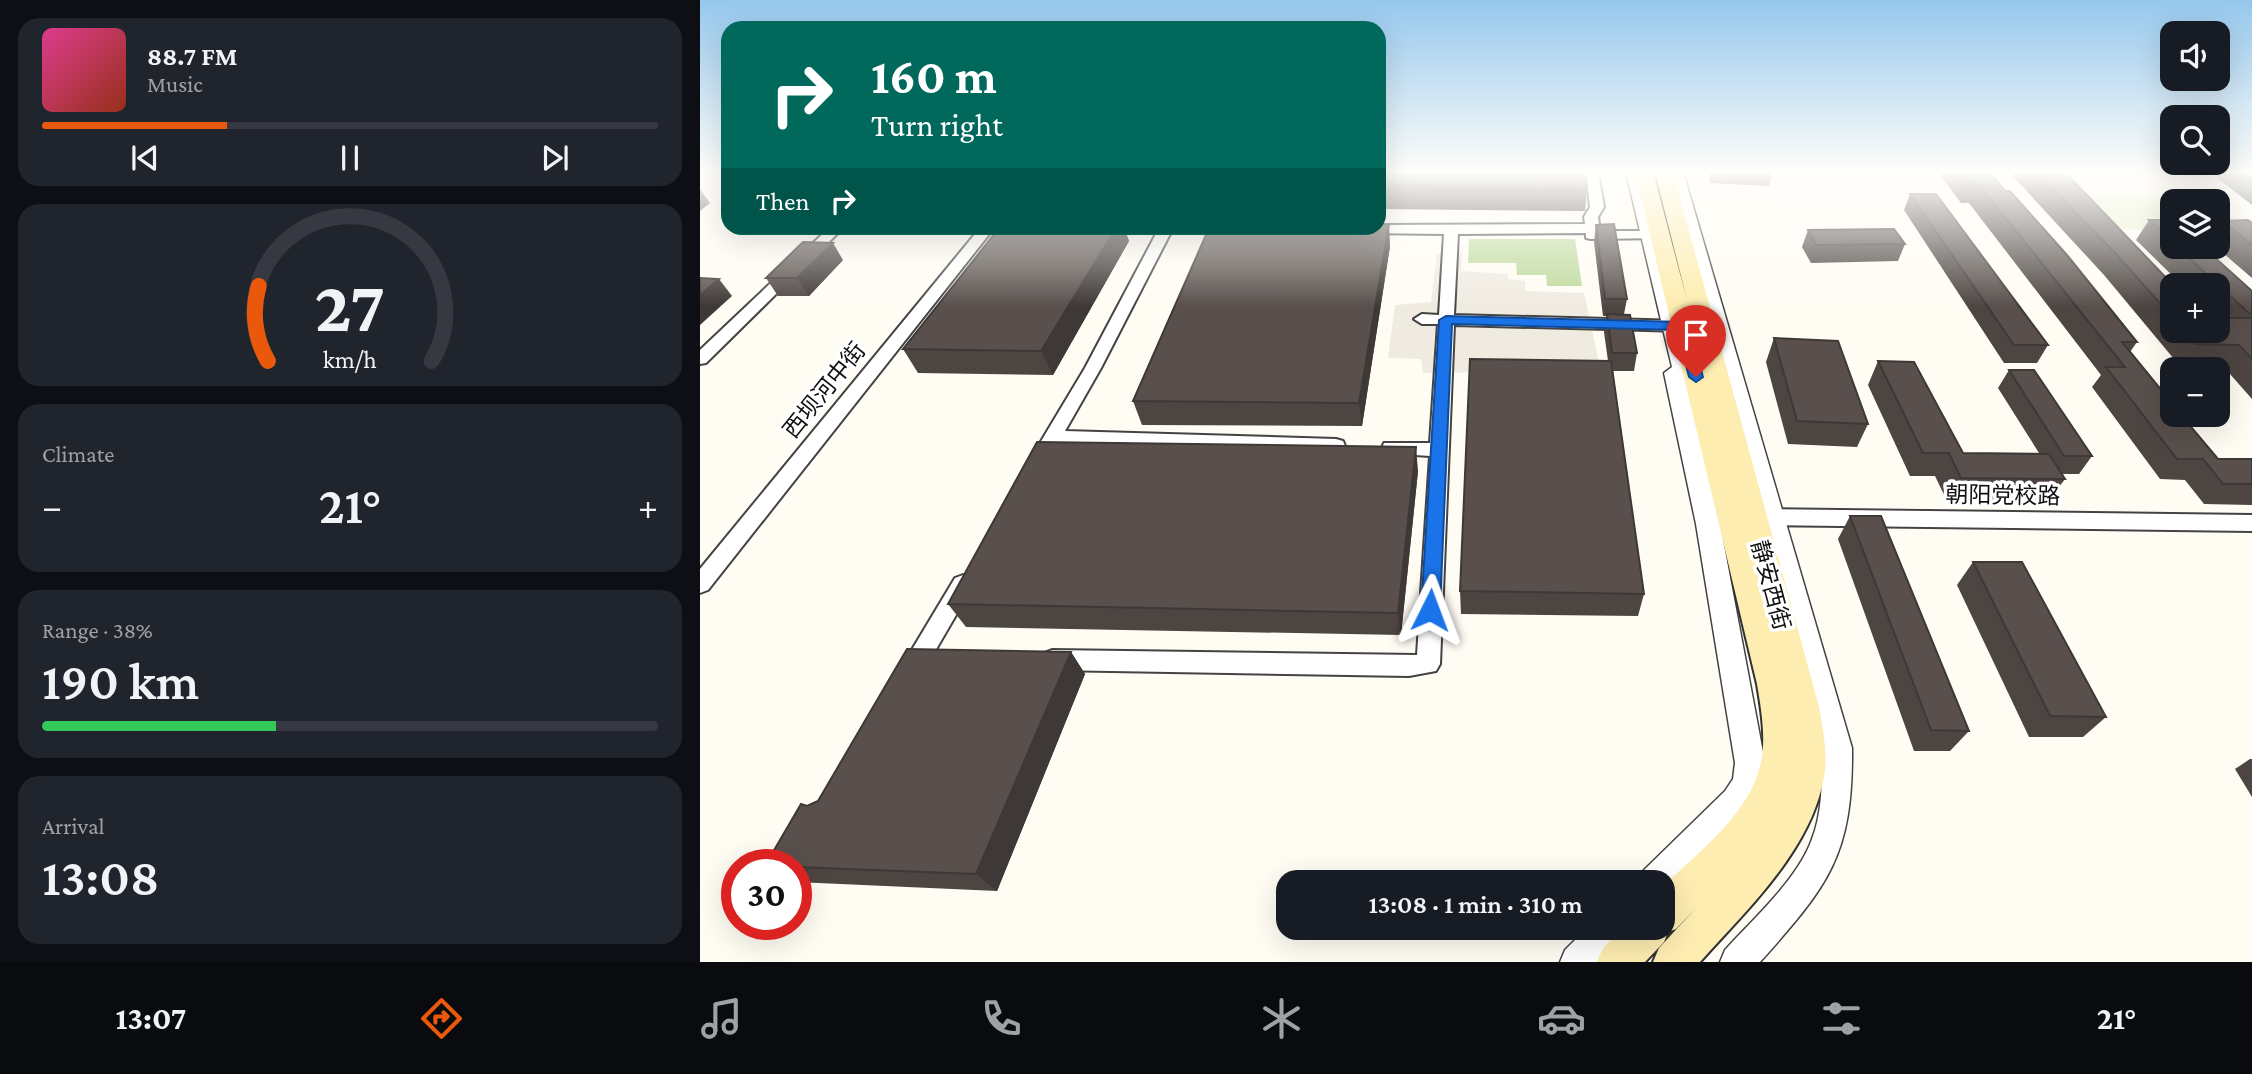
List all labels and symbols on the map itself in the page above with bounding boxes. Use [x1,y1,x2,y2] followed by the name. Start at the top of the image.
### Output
[1666,305,1726,377] pin
[778,337,870,443] street label: 西坝河中街
[1945,481,2061,509] street label: 朝阳党校路
[1747,537,1795,633] street label: 静安西街
[1393,573,1467,647] position arrow
[721,849,812,940] speed limit sign: 30

